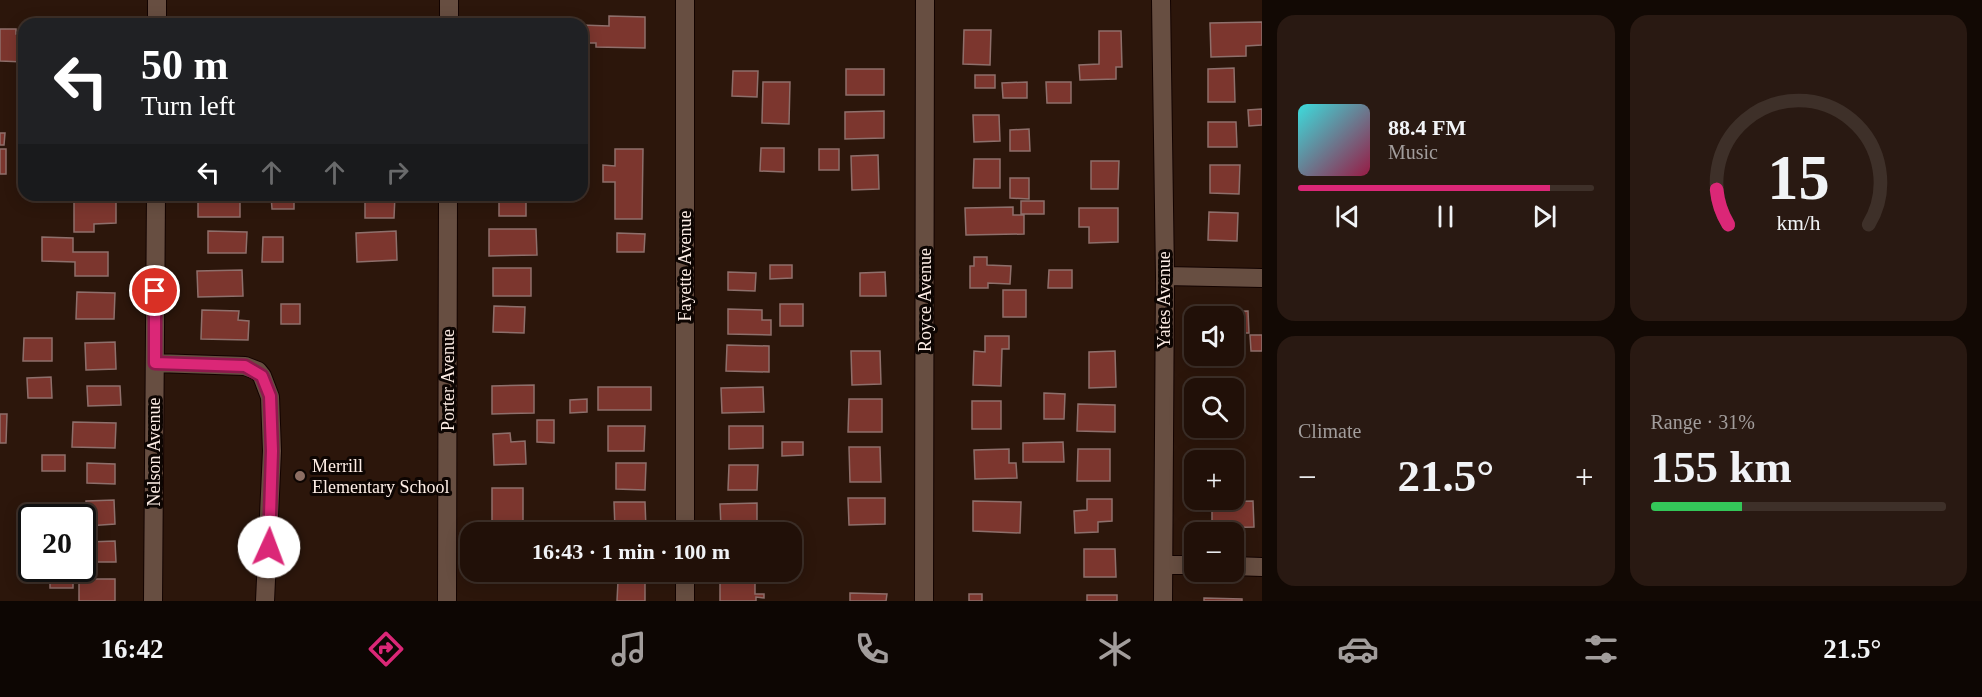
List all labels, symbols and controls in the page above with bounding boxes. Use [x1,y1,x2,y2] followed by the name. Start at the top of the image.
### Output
[42,42,120,120] icon: left
[141,42,229,88] text: 50 m
[141,91,235,121] text: Turn left
[1388,115,1466,140] text: 88.4 FM
[1388,141,1438,163] text: Music
[1767,143,1829,212] text: 15
[192,156,225,189] icon: left
[255,156,288,189] icon: ahead
[318,156,351,189] icon: ahead
[381,156,414,189] icon: right
[1331,200,1364,233] icon: previous
[1429,200,1462,233] icon: pause
[1528,200,1561,233] icon: next
[675,210,695,322] street label: Fayette Avenue
[1776,212,1821,236] text: km/h
[915,248,935,352] street label: Royce Avenue
[1154,251,1174,349] street label: Yates Avenue
[129,265,180,316] pin
[138,274,171,307] icon: arrive
[1184,306,1244,582] map controls
[1184,306,1244,366] button: sound
[438,329,458,431] street label: Porter Avenue
[1184,378,1244,438] button: search
[144,397,164,507] street label: Nelson Avenue
[1651,411,1755,433] text: Range · 31%
[1298,420,1361,442] text: Climate
[1651,442,1792,492] text: 155 km
[1184,450,1244,510] button: +
[1397,451,1494,501] text: 21.5°
[312,456,449,497] place label: Merrill Elementary School
[1298,459,1317,495] text: −
[1575,459,1594,495] text: +
[293,469,307,483] marker: Merrill Elementary School
[18,504,96,582] speed limit sign: 20
[237,515,301,579] position arrow
[1184,522,1244,582] button: −
[532,539,730,564] text: 16:43 · 1 min · 100 m
[365,628,407,670] icon: directions
[608,628,650,670] icon: music
[851,628,893,670] icon: phone
[1094,628,1136,670] icon: climate
[1337,628,1379,670] icon: car
[1580,628,1622,670] icon: filters
[101,634,164,664] text: 16:42
[1823,634,1881,664] text: 21.5°

